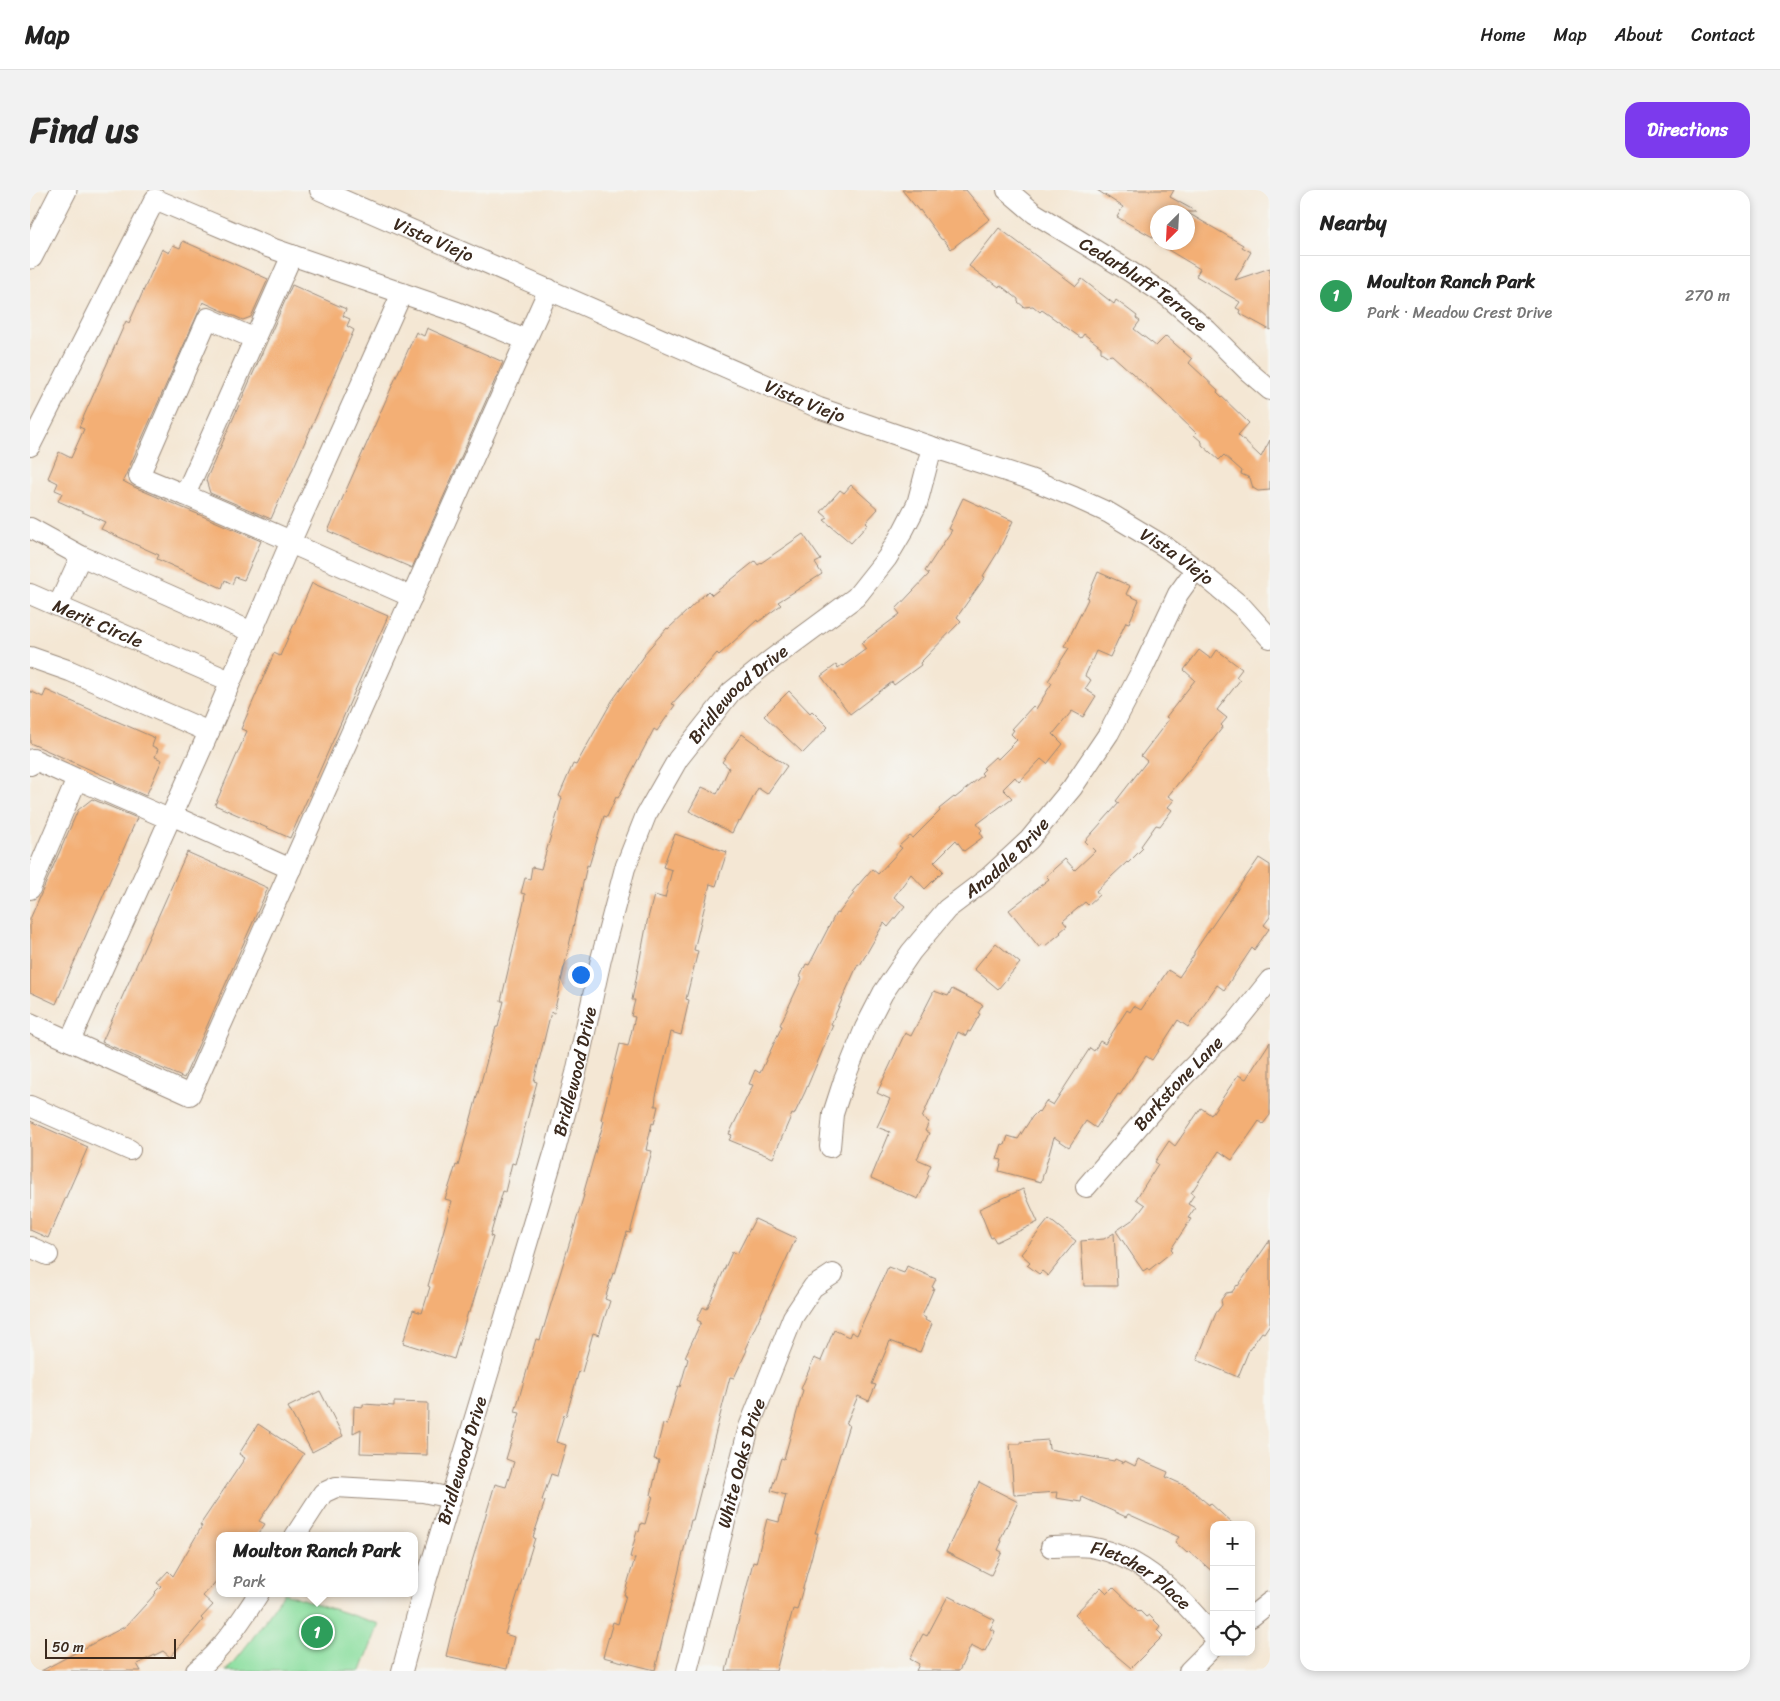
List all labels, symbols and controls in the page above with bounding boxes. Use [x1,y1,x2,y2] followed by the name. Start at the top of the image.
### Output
[25,14,69,56] text: Map
[1481,19,1526,51] text: Home
[1554,19,1587,51] text: Map
[1615,19,1663,51] text: About
[1691,19,1755,51] text: Contact
[30,99,138,161] text: Find us
[1625,102,1750,158] button: Directions
[1320,204,1386,242] text: Nearby
[1150,205,1195,250] north arrow
[388,208,479,271] street label: Vista Viejo
[1073,228,1215,340] street label: Cedarbluff Terrace
[1367,265,1535,298] text: Moulton Ranch Park
[1333,281,1339,310] text: 1
[1685,281,1730,310] text: 270 m
[1367,298,1552,327] text: Park · Meadow Crest Drive
[759,370,850,432] street label: Vista Viejo
[1134,519,1221,594] street label: Vista Viejo
[48,590,148,657] street label: Merit Circle
[679,636,795,751] street label: Bridlewood Drive
[956,810,1058,907] street label: Anadale Drive
[568,962,594,988] your location
[544,1003,606,1140] street label: Bridlewood Drive
[1125,1028,1231,1138] street label: Barkstone Lane
[428,1392,497,1529] street label: Bridlewood Drive
[708,1393,775,1532] street label: White Oaks Drive
[1210,1521,1255,1656] map controls
[1210,1521,1255,1566] button: +
[216,1532,418,1597] popup
[1088,1532,1199,1618] street label: Fletcher Place
[233,1534,401,1567] text: Moulton Ranch Park
[1210,1566,1255,1611] button: −
[233,1567,266,1596] text: Park
[1210,1611,1255,1656] button: locate
[301,1613,333,1651] pin: 1
[52,1635,84,1660] text: 50 m
[45,1636,176,1659] scale bar

